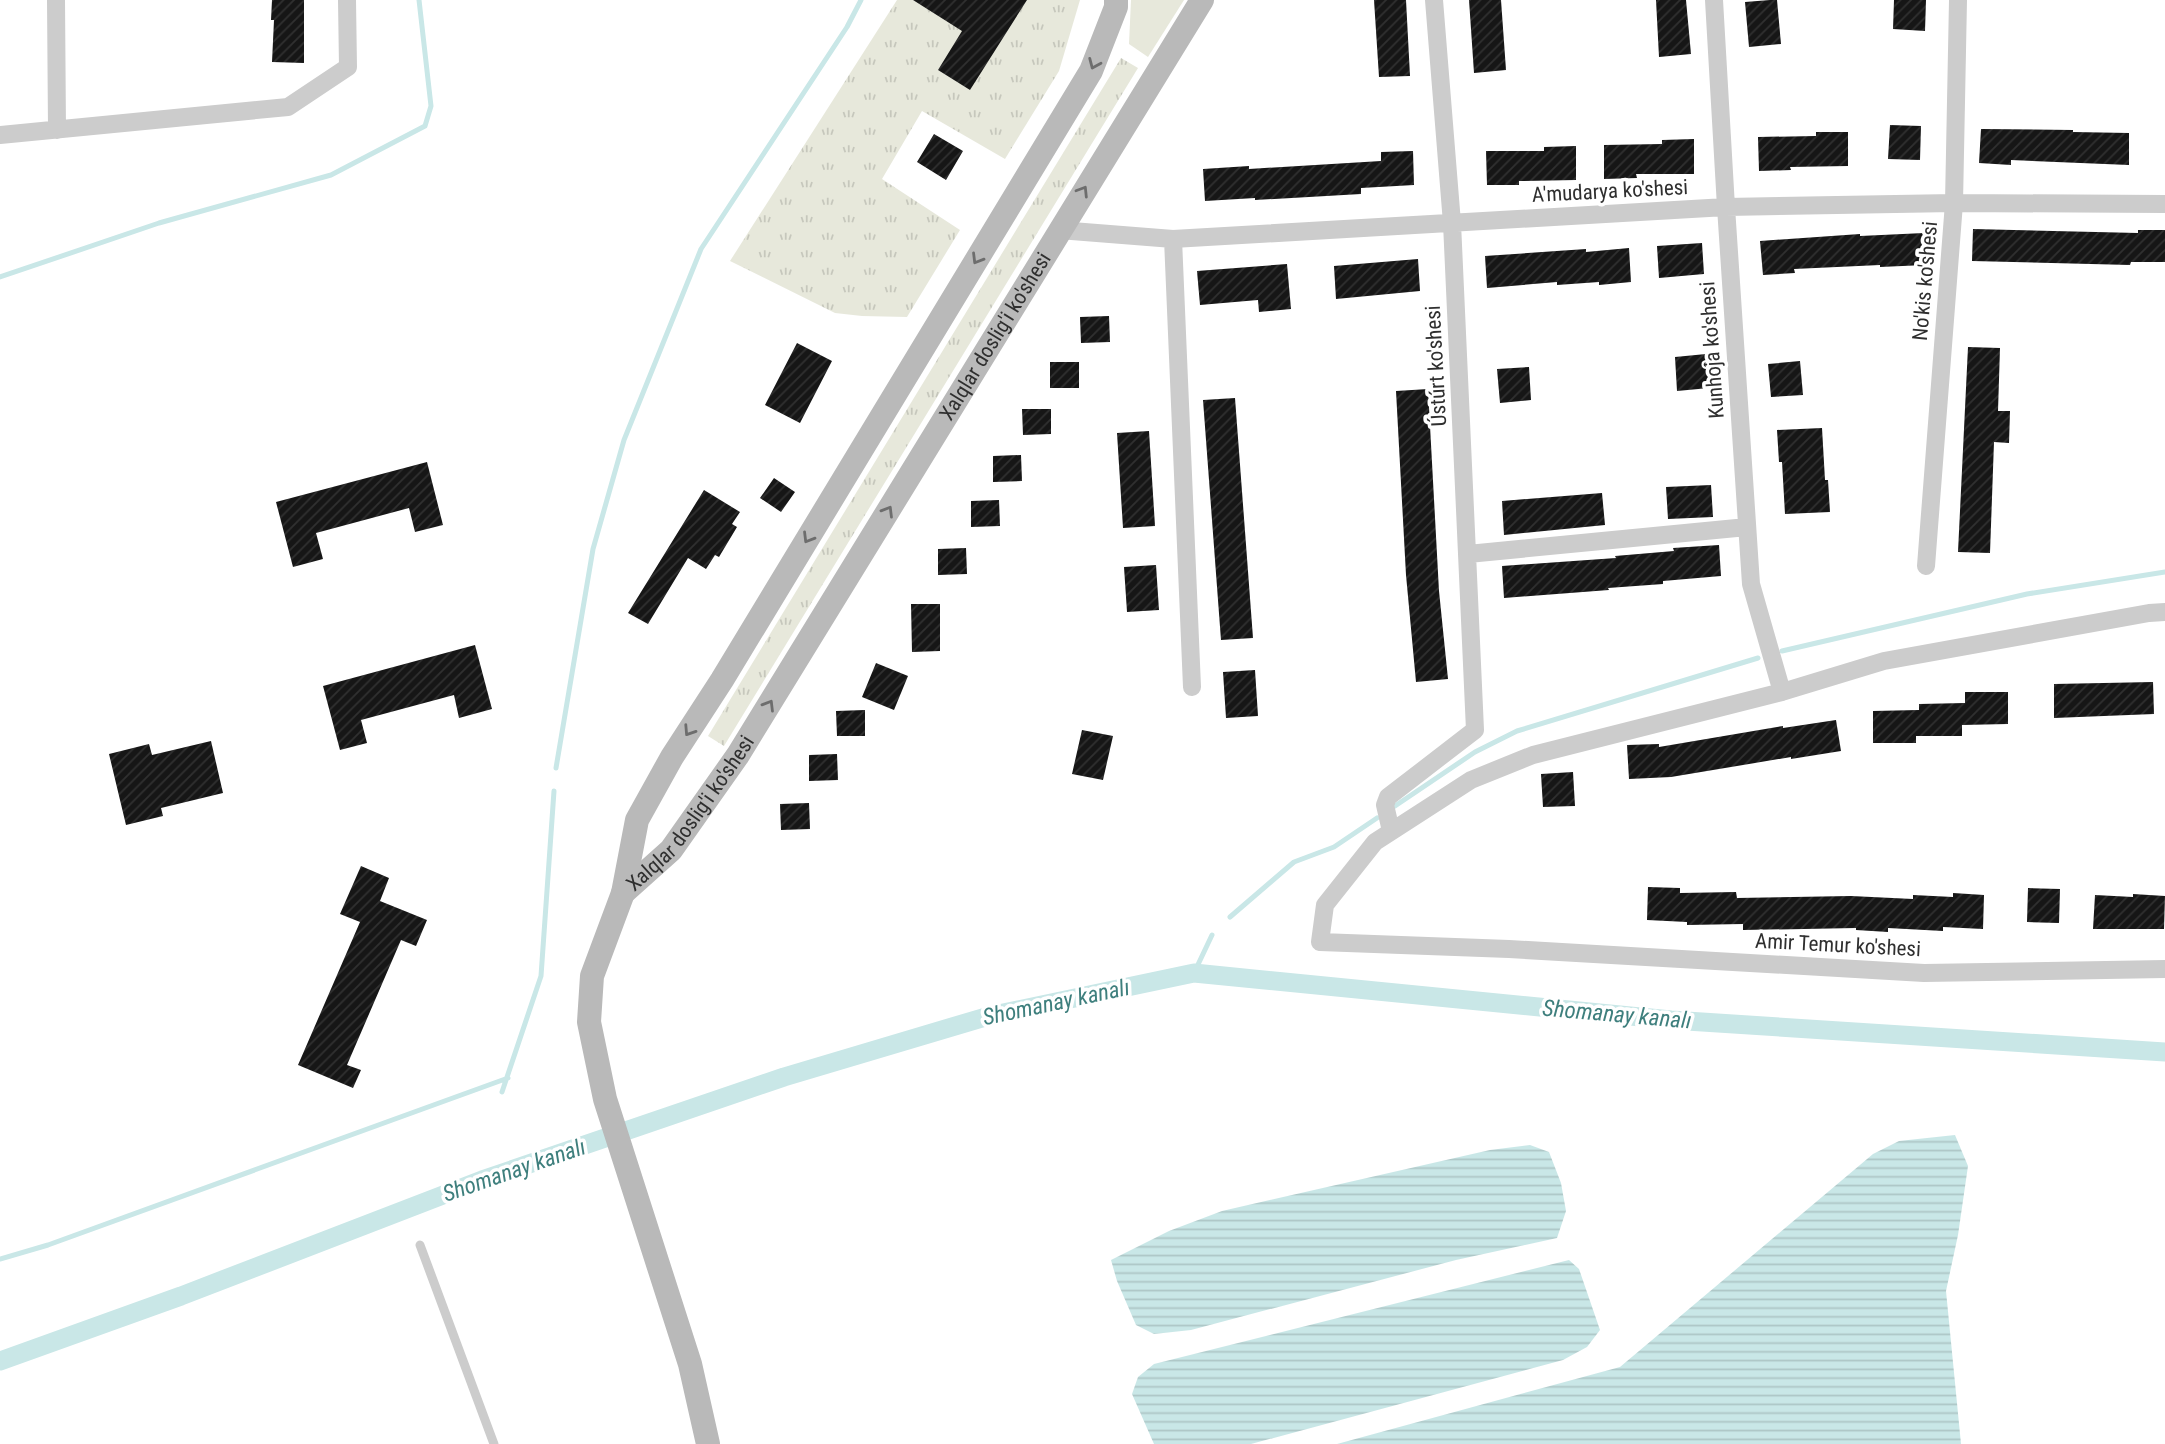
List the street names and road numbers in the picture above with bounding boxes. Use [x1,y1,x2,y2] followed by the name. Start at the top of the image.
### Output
[1531,175,1689,207] street label: A'mudarya ko'shesi
[1908,220,1942,342] street label: No'kis ko'shesi
[935,248,1056,425] street label: Xalqlar doslig'i ko'shesi
[1695,281,1729,419] street label: Kunhoja ko'shesi
[1421,305,1451,427] street label: Ústúrt ko'shesi
[622,731,759,896] street label: Xalqlar doslig'i ko'shesi
[1755,929,1921,961] street label: Amir Temur ko'shesi

